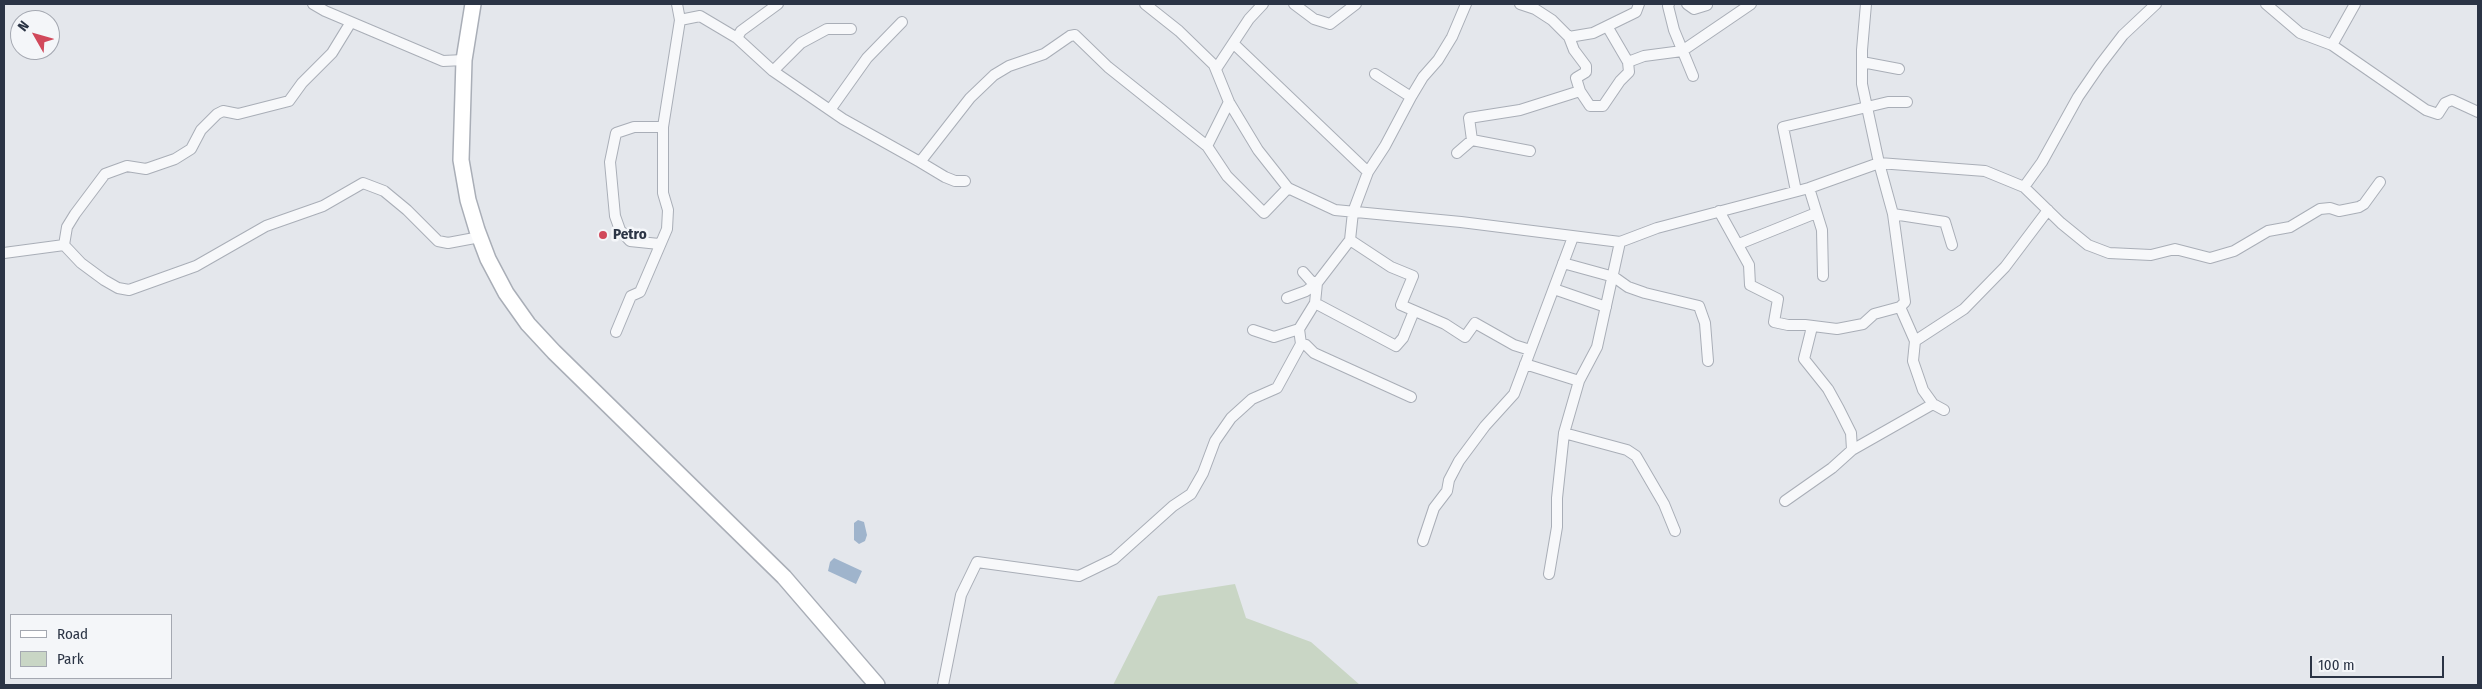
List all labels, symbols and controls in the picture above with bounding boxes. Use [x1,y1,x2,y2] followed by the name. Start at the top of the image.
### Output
[10,10,60,60] north arrow
[14,18,33,35] text: N
[613,226,647,244] place label: Petro
[597,229,609,241] marker: Petro
[10,614,172,679] legend
[57,625,88,643] text: Road
[2312,646,2446,678] scale bar
[57,650,84,668] text: Park
[2318,656,2355,674] text: 100 m

